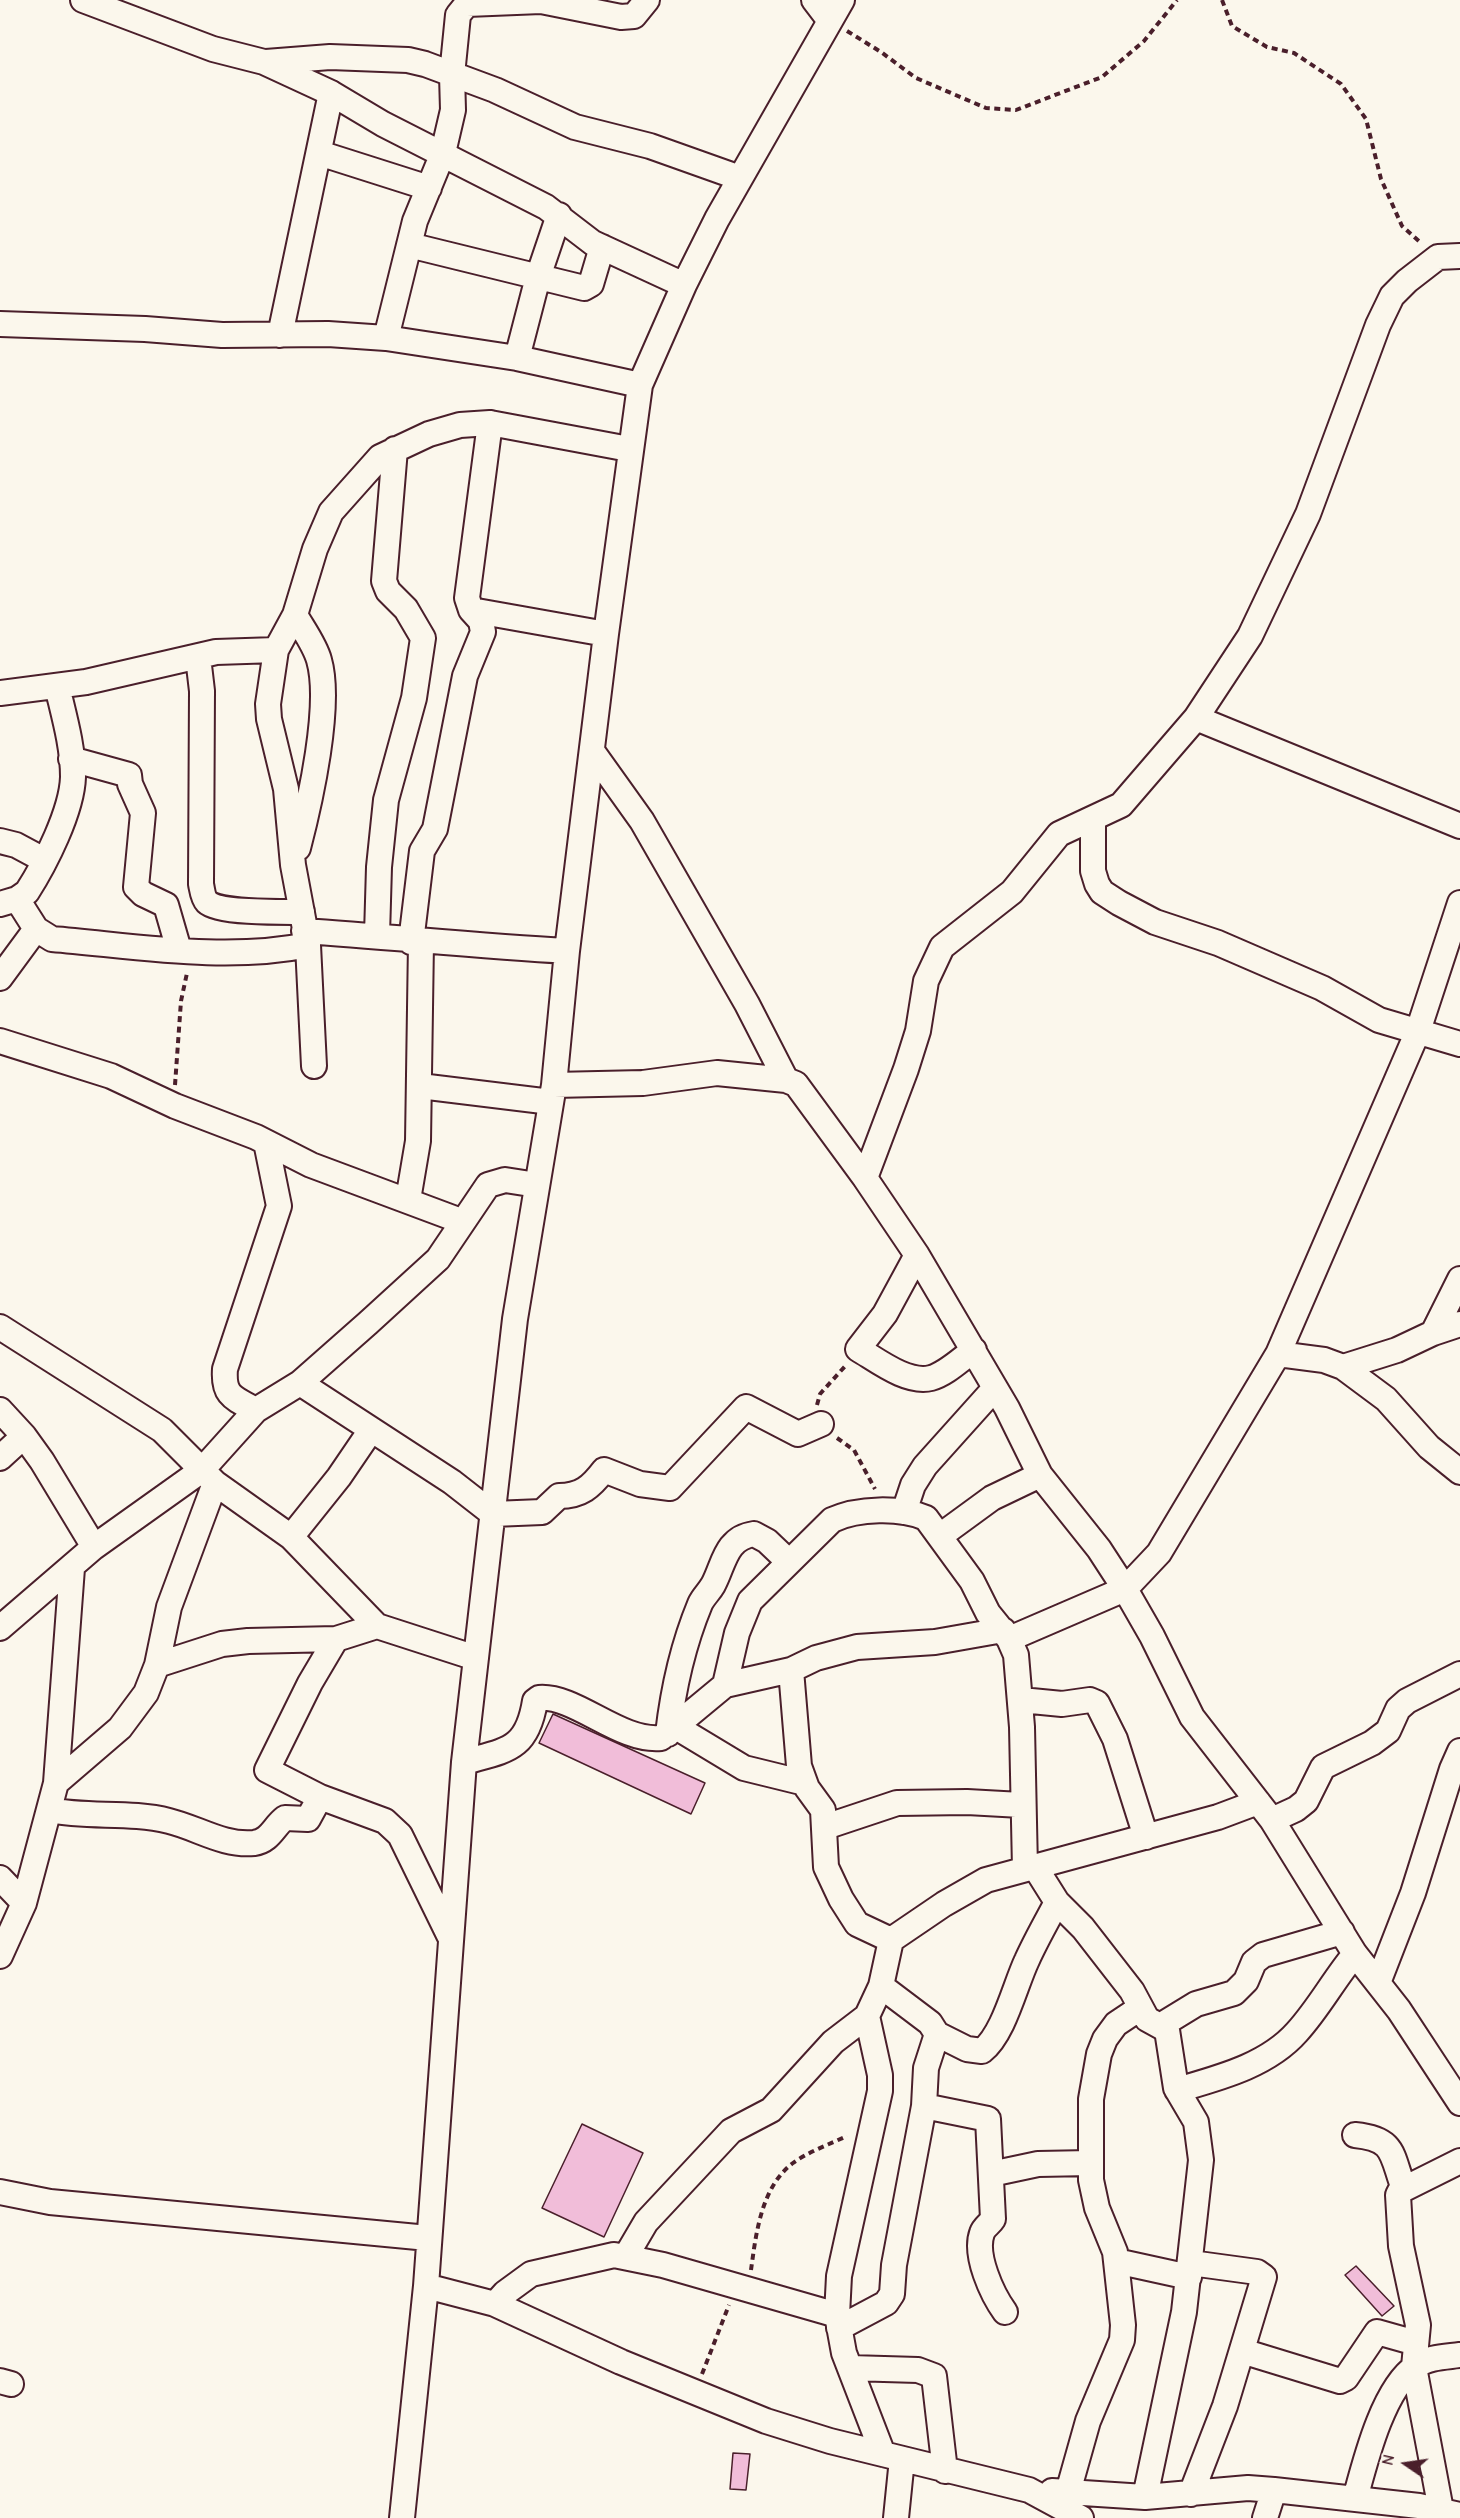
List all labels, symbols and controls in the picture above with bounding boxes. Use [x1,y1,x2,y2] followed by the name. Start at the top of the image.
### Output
[1376,2434,1436,2494] north arrow
[1379,2453,1398,2467] text: N

